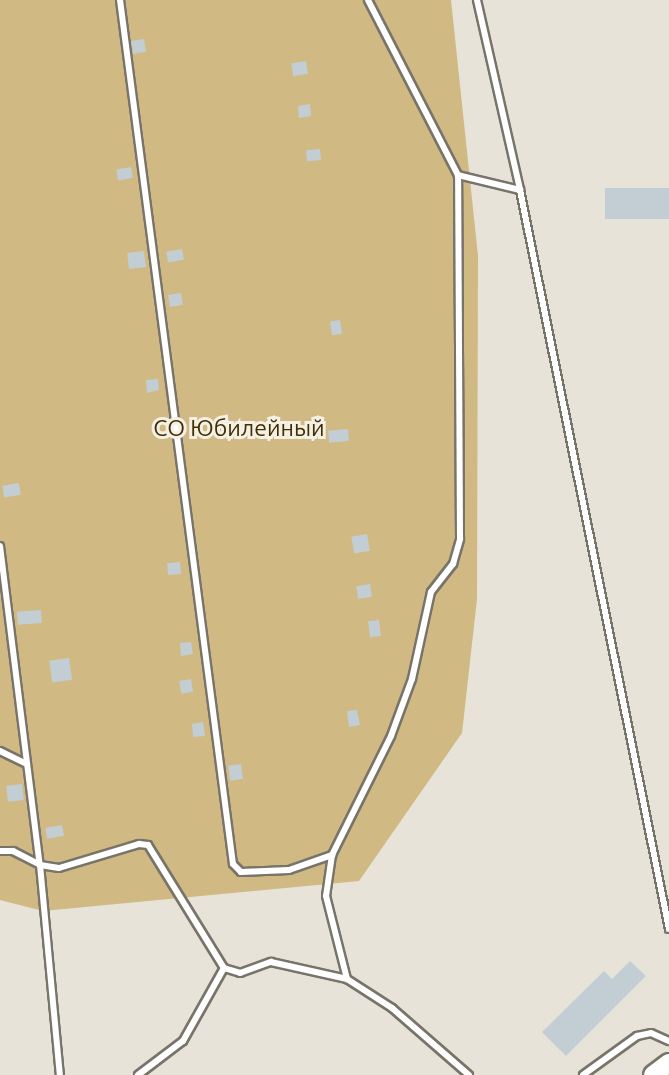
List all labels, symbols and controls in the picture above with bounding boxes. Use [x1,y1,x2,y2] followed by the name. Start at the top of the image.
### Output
[153,414,325,442] park label: СО Юбилейный

